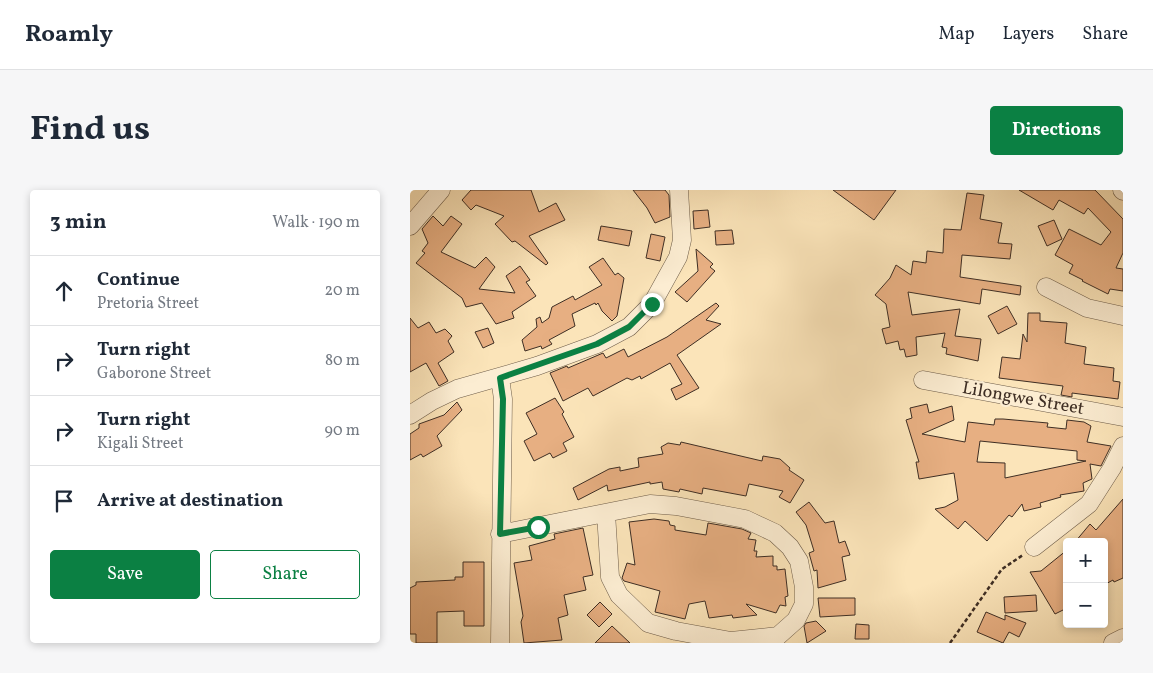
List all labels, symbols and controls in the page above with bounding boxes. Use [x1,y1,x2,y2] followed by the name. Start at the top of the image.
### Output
[25,18,113,52] text: Roamly
[938,22,974,47] text: Map
[1002,22,1054,47] text: Layers
[1082,22,1128,47] text: Share
[30,106,150,154] text: Find us
[990,106,1123,155] button: Directions
[50,208,106,237] text: 3 min
[272,212,360,234] text: Walk · 190 m
[97,267,180,293] text: Continue
[50,277,78,305] icon: ahead
[325,280,360,302] text: 20 m
[97,293,199,315] text: Pretoria Street
[641,293,664,316] route end
[97,337,190,363] text: Turn right
[50,347,78,375] icon: right
[325,350,360,372] text: 80 m
[97,363,211,385] text: Gaborone Street
[960,376,1086,422] street label: Lilongwe Street
[97,407,190,433] text: Turn right
[50,417,78,445] icon: right
[324,420,360,442] text: 90 m
[97,433,184,455] text: Kigali Street
[50,487,78,515] icon: arrive
[97,488,283,514] text: Arrive at destination
[527,516,550,539] route start
[1063,538,1108,628] map controls
[1063,538,1108,583] button: +
[50,550,200,599] button: Save
[210,550,360,599] button: Share
[1063,583,1108,628] button: −

